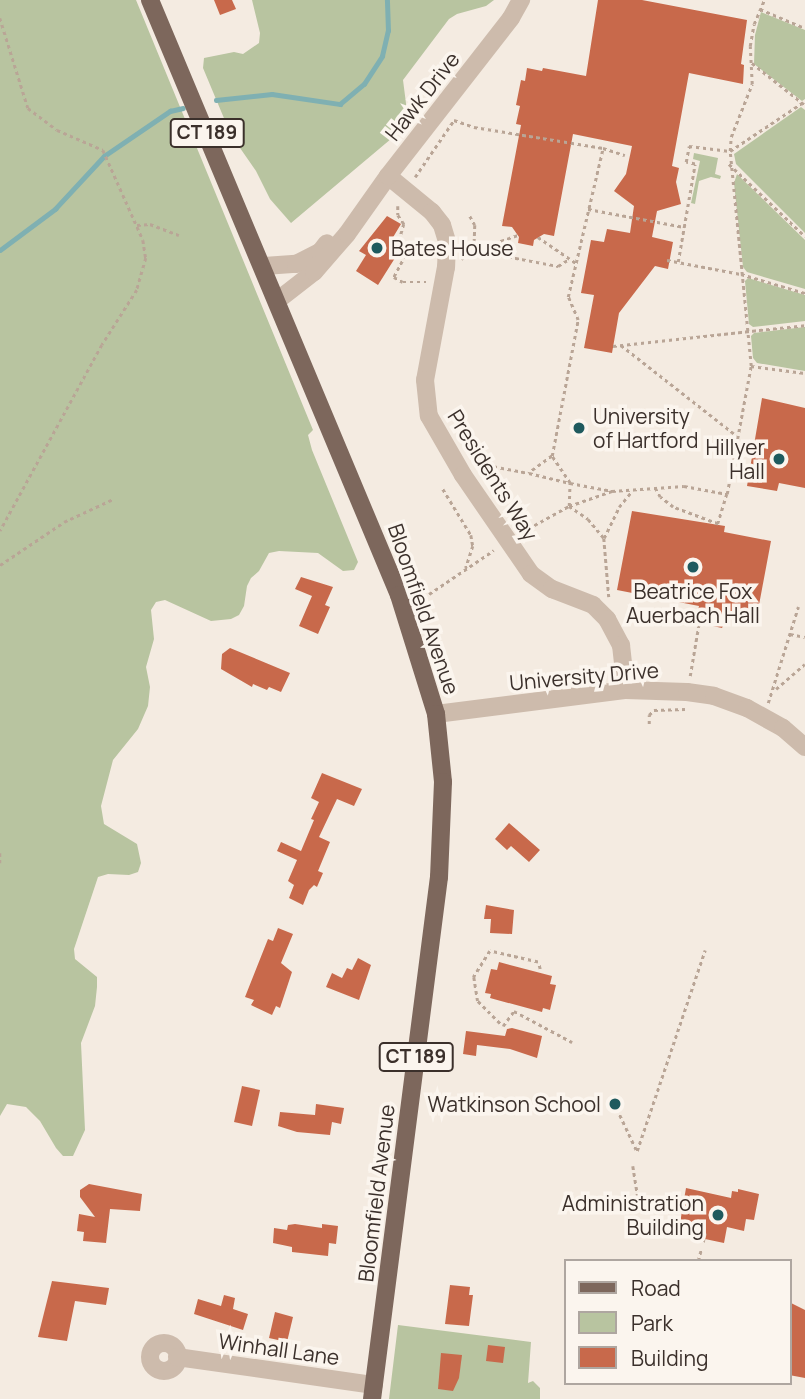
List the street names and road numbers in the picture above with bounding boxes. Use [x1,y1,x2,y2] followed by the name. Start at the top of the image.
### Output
[380,47,464,145] street label: Hawk Drive
[168,118,246,148] road number: CT 189
[443,405,543,545] street label: Presidents Way
[383,520,465,698] street label: Bloomfield Avenue
[508,657,660,695] street label: University Drive
[378,1042,454,1072] road number: CT 189
[353,1103,399,1283] street label: Bloomfield Avenue
[217,1328,341,1370] street label: Winhall Lane

